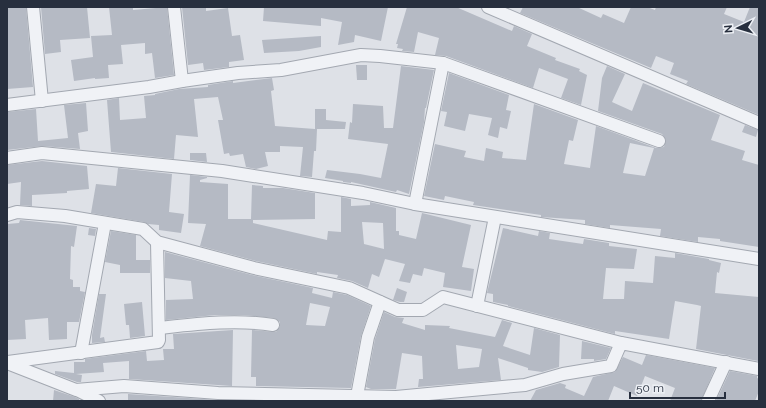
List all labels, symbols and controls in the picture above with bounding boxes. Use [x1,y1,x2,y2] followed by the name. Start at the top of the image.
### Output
[718,8,758,48] north arrow
[722,24,735,34] text: N
[630,374,725,400] scale bar
[636,381,664,395] text: 50 m

